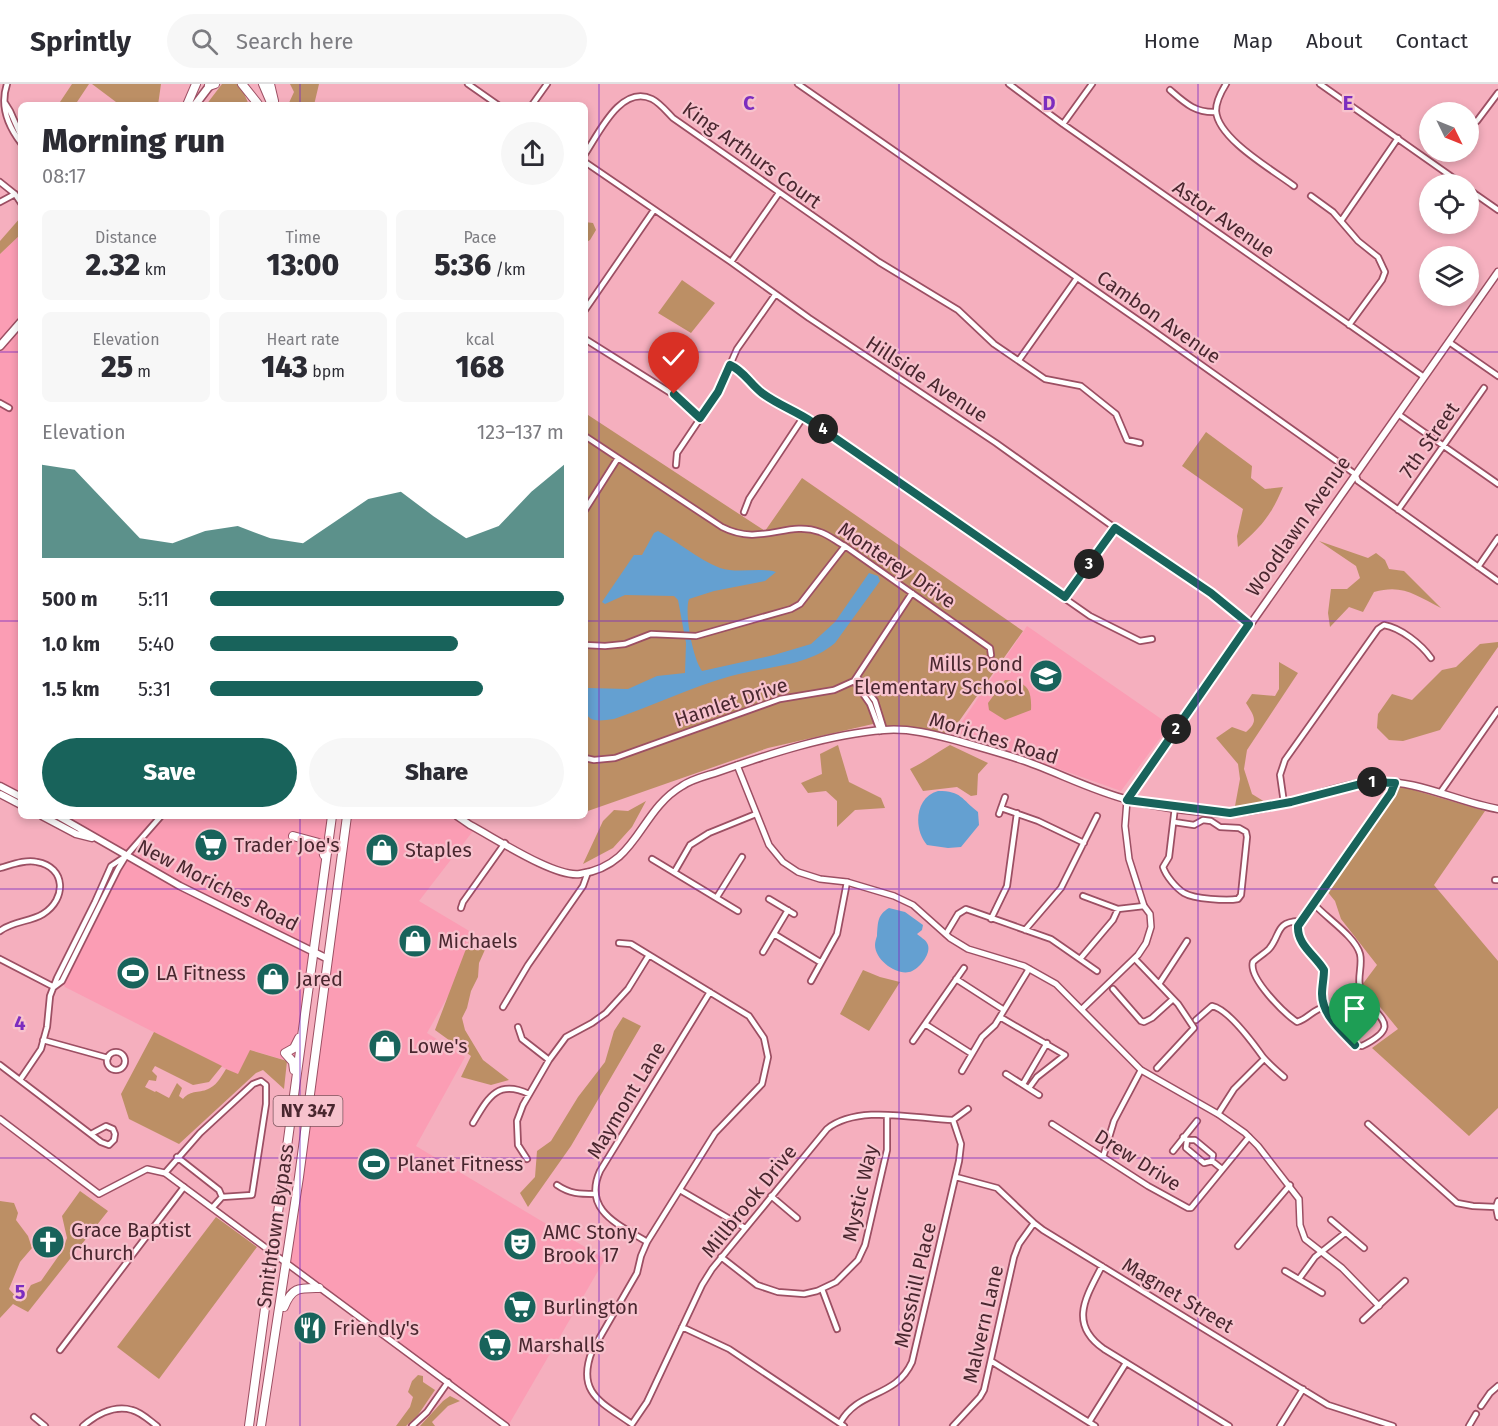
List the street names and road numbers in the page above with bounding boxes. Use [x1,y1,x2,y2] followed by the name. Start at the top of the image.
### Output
[678,97,826,213] street label: King Arthurs Court
[1168,175,1280,263] street label: Astor Avenue
[1092,265,1226,369] street label: Cambon Avenue
[862,331,992,427] street label: Hillside Avenue
[1394,397,1464,483] street label: 7th Street
[1241,451,1355,601] street label: Woodlawn Avenue
[834,517,960,613] street label: Monterey Drive
[671,672,791,732] street label: Hamlet Drive
[927,707,1061,769] street label: Moriches Road
[133,834,303,936] street label: New Moriches Road
[582,1037,670,1163] street label: Maymont Lane
[274,1096,342,1126] road number: NY 347
[1090,1124,1186,1196] street label: Drew Drive
[696,1140,802,1262] street label: Millbrook Drive
[252,1142,298,1310] street label: Smithtown Bypass
[837,1142,883,1244] street label: Mystic Way
[889,1220,941,1350] street label: Mosshill Place
[1118,1252,1239,1338] street label: Magnet Street
[958,1263,1008,1385] street label: Malvern Lane

